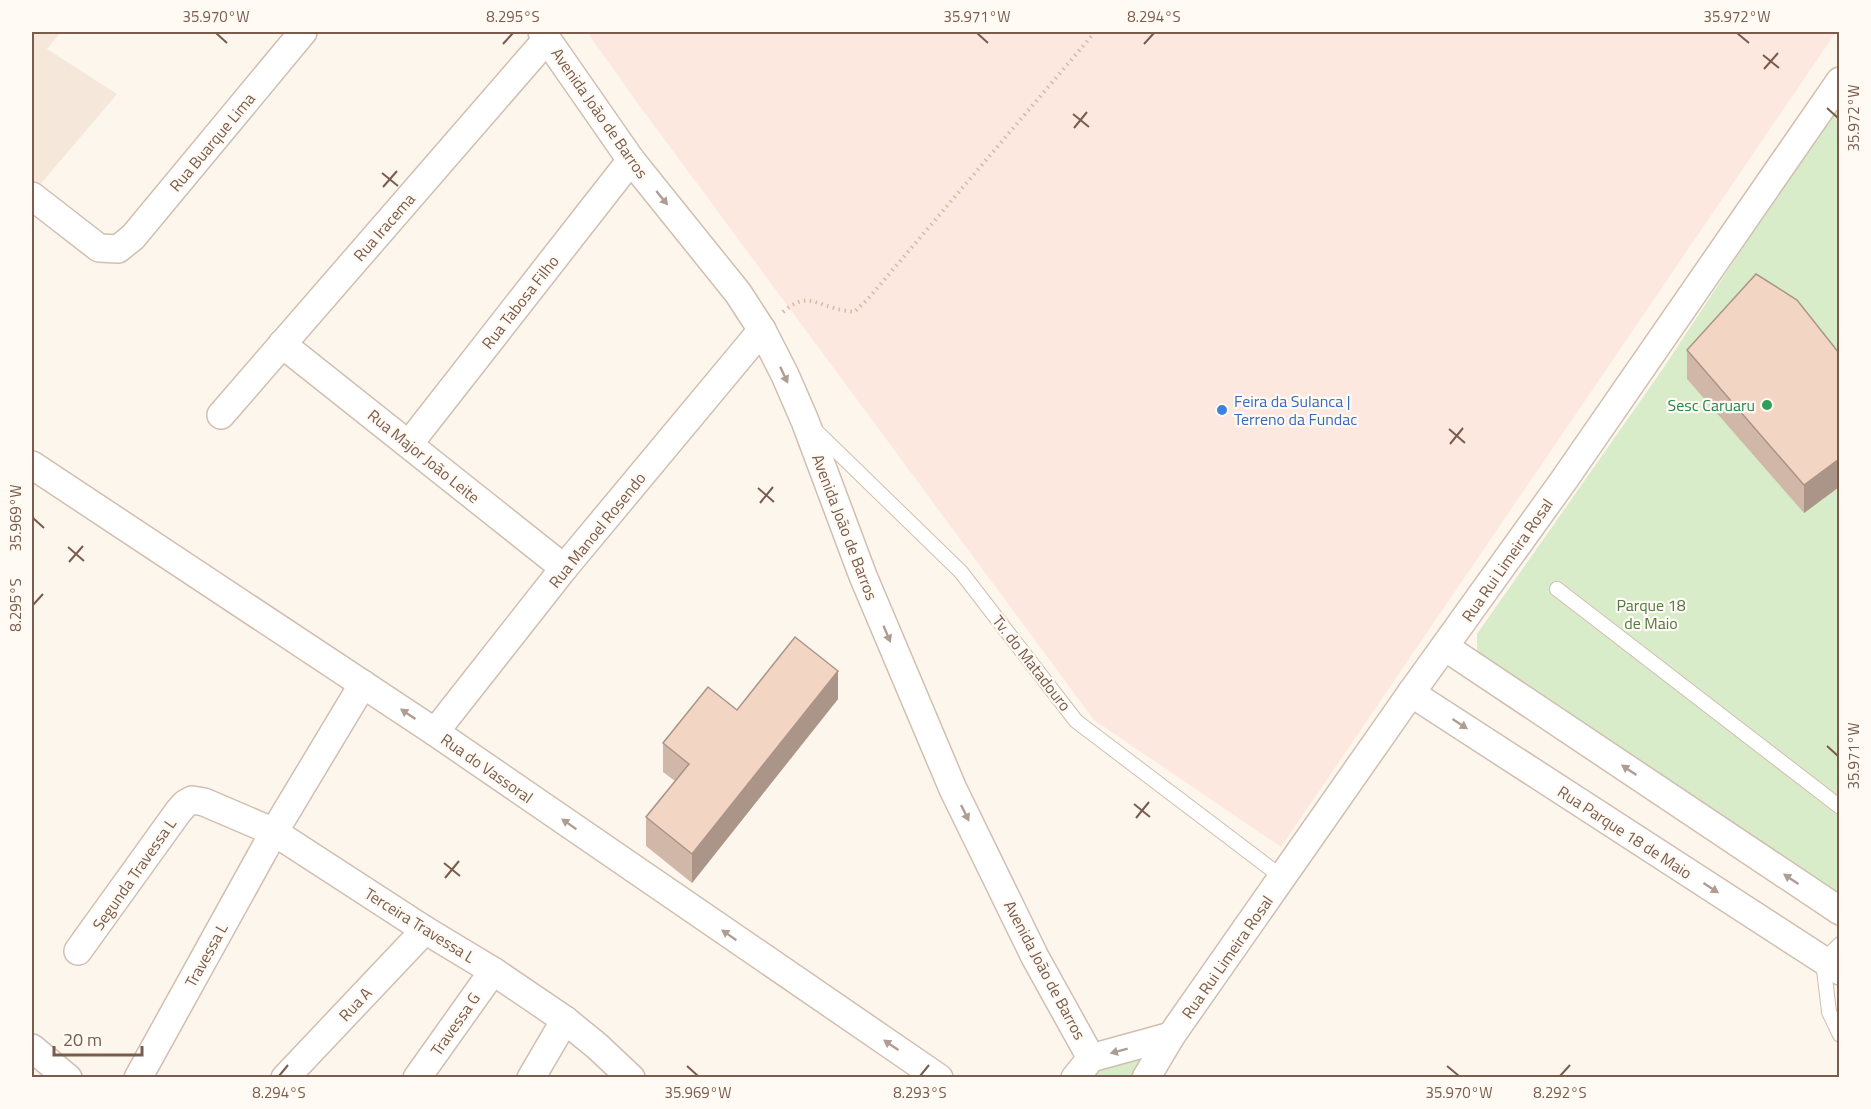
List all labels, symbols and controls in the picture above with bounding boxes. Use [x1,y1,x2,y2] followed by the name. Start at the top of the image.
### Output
[183,5,249,28] text: 35.970°W
[486,5,540,28] text: 8.295°S
[944,5,1010,28] text: 35.971°W
[1127,5,1181,28] text: 8.294°S
[1704,5,1770,28] text: 35.972°W
[546,43,654,183] street label: Avenida João de Barros
[1842,85,1865,151] text: 35.972°W
[163,87,261,197] street label: Rua Buarque Lima
[347,188,421,266] street label: Rua Iracema
[655,190,668,206] one-way arrow
[476,250,564,354] street label: Rua Tabosa Filho
[780,366,789,383] one-way arrow
[1234,389,1357,431] place label: Feira da Sulanca | Terreno da Fundac
[1668,393,1755,417] place label: Sesc Caruaru
[1760,398,1774,412] marker: Sesc Caruaru
[363,403,485,509] street label: Rua Major João Leite
[1215,403,1229,417] marker: Feira da Sulanca | Terreno da Fundac
[806,450,884,604] street label: Avenida João de Barros
[543,467,651,593] street label: Rua Manoel Rosendo
[4,485,27,551] text: 35.969°W
[1455,493,1559,627] street label: Rua Rui Limeira Rosal
[4,578,27,632] text: 8.295°S
[1616,593,1686,635] park label: Parque 18 de Maio
[987,610,1077,716] street label: Tv. do Matadouro
[883,625,892,643] one-way arrow
[400,709,416,720] one-way arrow
[1452,719,1468,730] one-way arrow
[1842,723,1865,789] text: 35.971°W
[436,727,538,809] street label: Rua do Vassoral
[1621,765,1637,776] one-way arrow
[1553,779,1697,885] street label: Rua Parque 18 de Maio
[959,804,969,822] one-way arrow
[86,813,182,935] street label: Segunda Travessa L
[561,818,577,830] one-way arrow
[1783,873,1799,884] one-way arrow
[360,881,480,969] street label: Terceira Travessa L
[1703,883,1720,894] one-way arrow
[1175,890,1279,1024] street label: Rua Rui Limeira Rosal
[998,896,1092,1044] street label: Avenida João de Barros
[178,918,234,992] street label: Travessa L
[722,929,738,941] one-way arrow
[333,981,378,1027] street label: Rua A
[424,987,486,1061] street label: Travessa G
[54,1019,142,1057] scale bar
[63,1026,102,1053] text: 20 m
[883,1039,899,1051] one-way arrow
[1110,1046,1128,1056] one-way arrow
[252,1081,306,1104] text: 8.294°S
[665,1081,731,1104] text: 35.969°W
[893,1081,947,1104] text: 8.293°S
[1426,1081,1492,1104] text: 35.970°W
[1533,1081,1587,1104] text: 8.292°S

